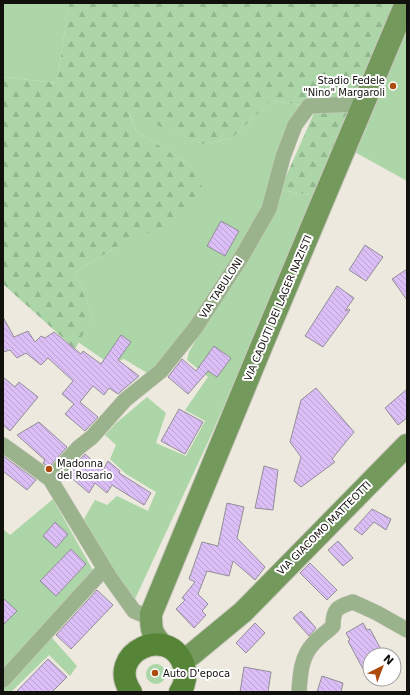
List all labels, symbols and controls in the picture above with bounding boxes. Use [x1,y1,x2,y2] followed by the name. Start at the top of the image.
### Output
[303,75,385,98] place label: Stadio Fedele "Nino" Margaroli
[388,81,398,91] marker: Stadio Fedele "Nino" Margaroli
[242,233,314,383] street label: VIA CADUTI DEI LAGER NAZISTI
[197,256,245,320] street label: VIA TABULONI
[57,458,112,481] place label: Madonna del Rosario
[44,464,54,474] marker: Madonna del Rosario
[275,479,373,577] street label: VIA GIACOMO MATTEOTTI
[362,647,402,687] north arrow
[381,652,396,668] text: N
[150,668,160,678] marker: Auto D'epoca
[163,668,230,679] place label: Auto D'epoca

